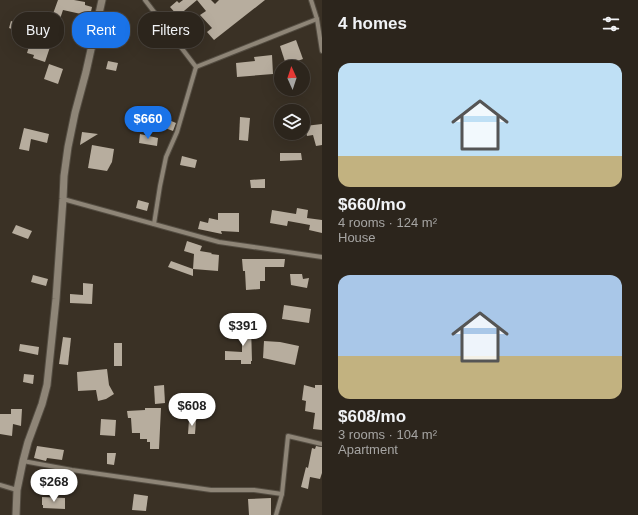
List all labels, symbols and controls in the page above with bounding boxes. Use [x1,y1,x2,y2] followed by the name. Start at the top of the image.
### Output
[12,12,64,48] chip: Buy
[72,12,130,48] chip: Rent
[138,12,204,48] chip: Filters
[600,13,622,35] icon: filters
[338,14,407,33] text: 4 homes
[274,60,310,96] north arrow
[274,60,310,140] map controls
[444,89,516,161] icon: home
[274,104,310,140] button: layers
[124,106,172,140] pin: $660
[134,111,162,126] text: $660
[338,195,406,214] text: $660/mo
[338,215,437,230] text: 4 rooms · 124 m²
[338,230,376,245] text: House
[444,301,516,373] icon: home
[219,313,267,347] pin: $391
[229,318,257,333] text: $391
[168,393,216,427] pin: $608
[178,398,206,413] text: $608
[338,407,406,426] text: $608/mo
[338,427,437,442] text: 3 rooms · 104 m²
[338,442,398,457] text: Apartment
[30,469,78,503] pin: $268
[40,474,68,489] text: $268

